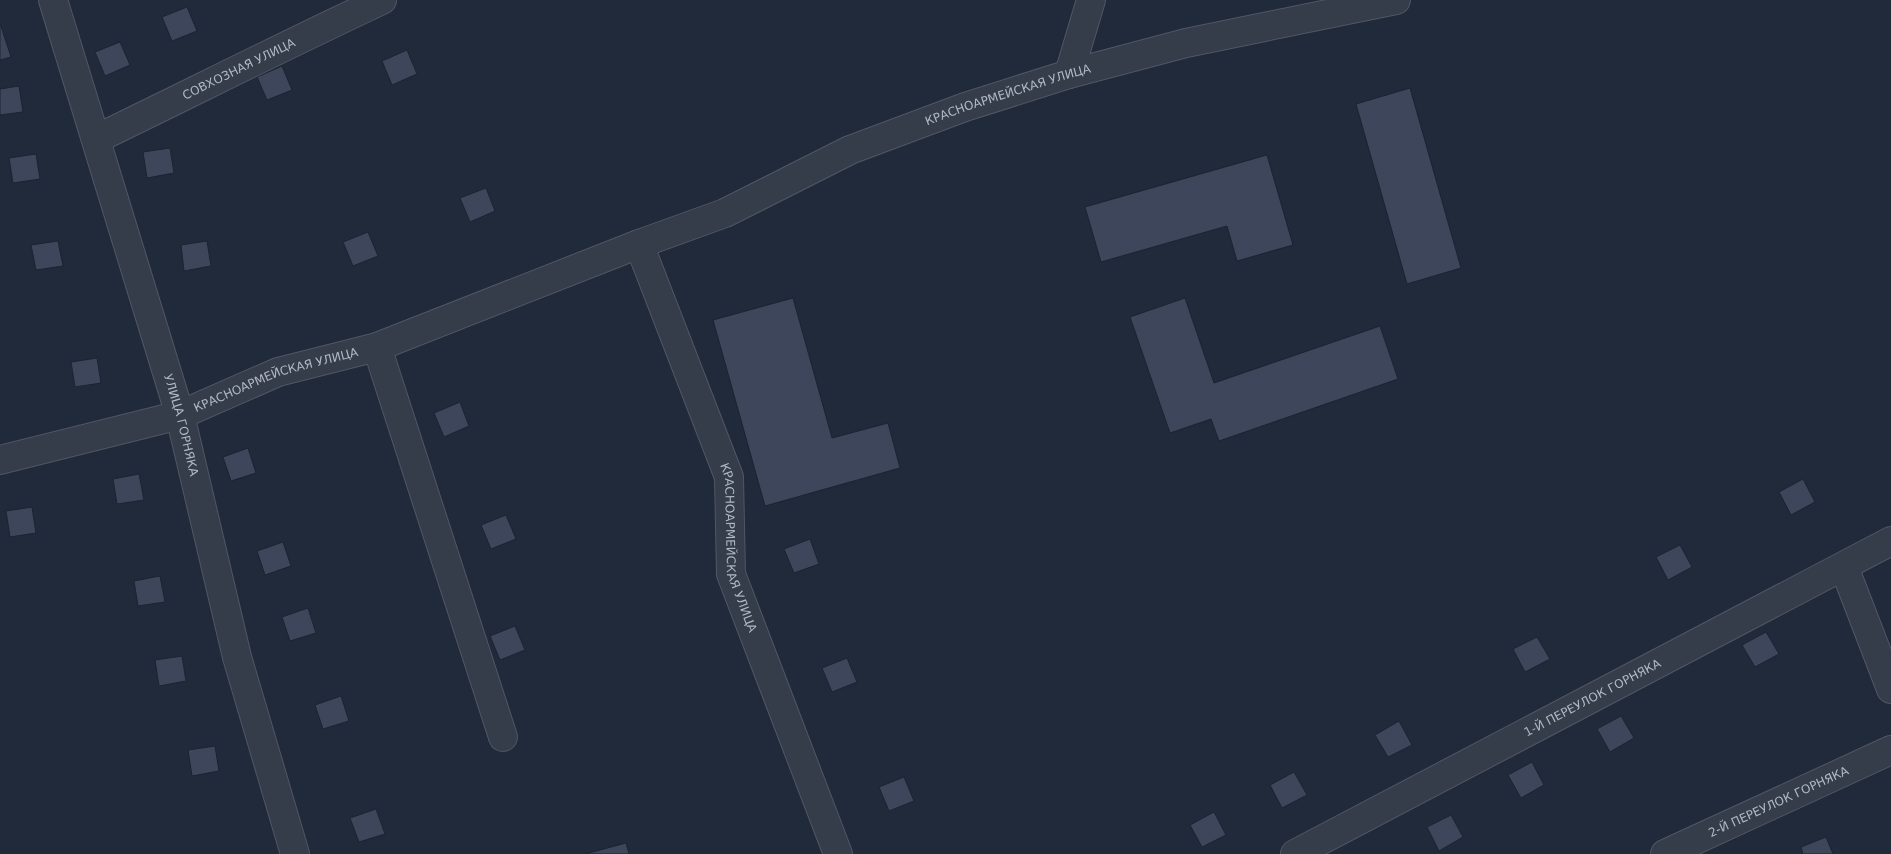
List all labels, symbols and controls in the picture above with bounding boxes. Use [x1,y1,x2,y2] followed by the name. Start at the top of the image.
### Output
[180,35,298,103] street label: СОВХОЗНАЯ УЛИЦА
[923,61,1093,128] street label: КРАСНОАРМЕЙСКАЯ УЛИЦА
[192,345,360,415] street label: КРАСНОАРМЕЙСКАЯ УЛИЦА
[161,372,201,478] street label: УЛИЦА ГОРНЯКА
[717,461,760,635] street label: КРАСНОАРМЕЙСКАЯ УЛИЦА
[1522,656,1664,739] street label: 1-Й ПЕРЕУЛОК ГОРНЯКА
[1706,763,1851,840] street label: 2-Й ПЕРЕУЛОК ГОРНЯКА

